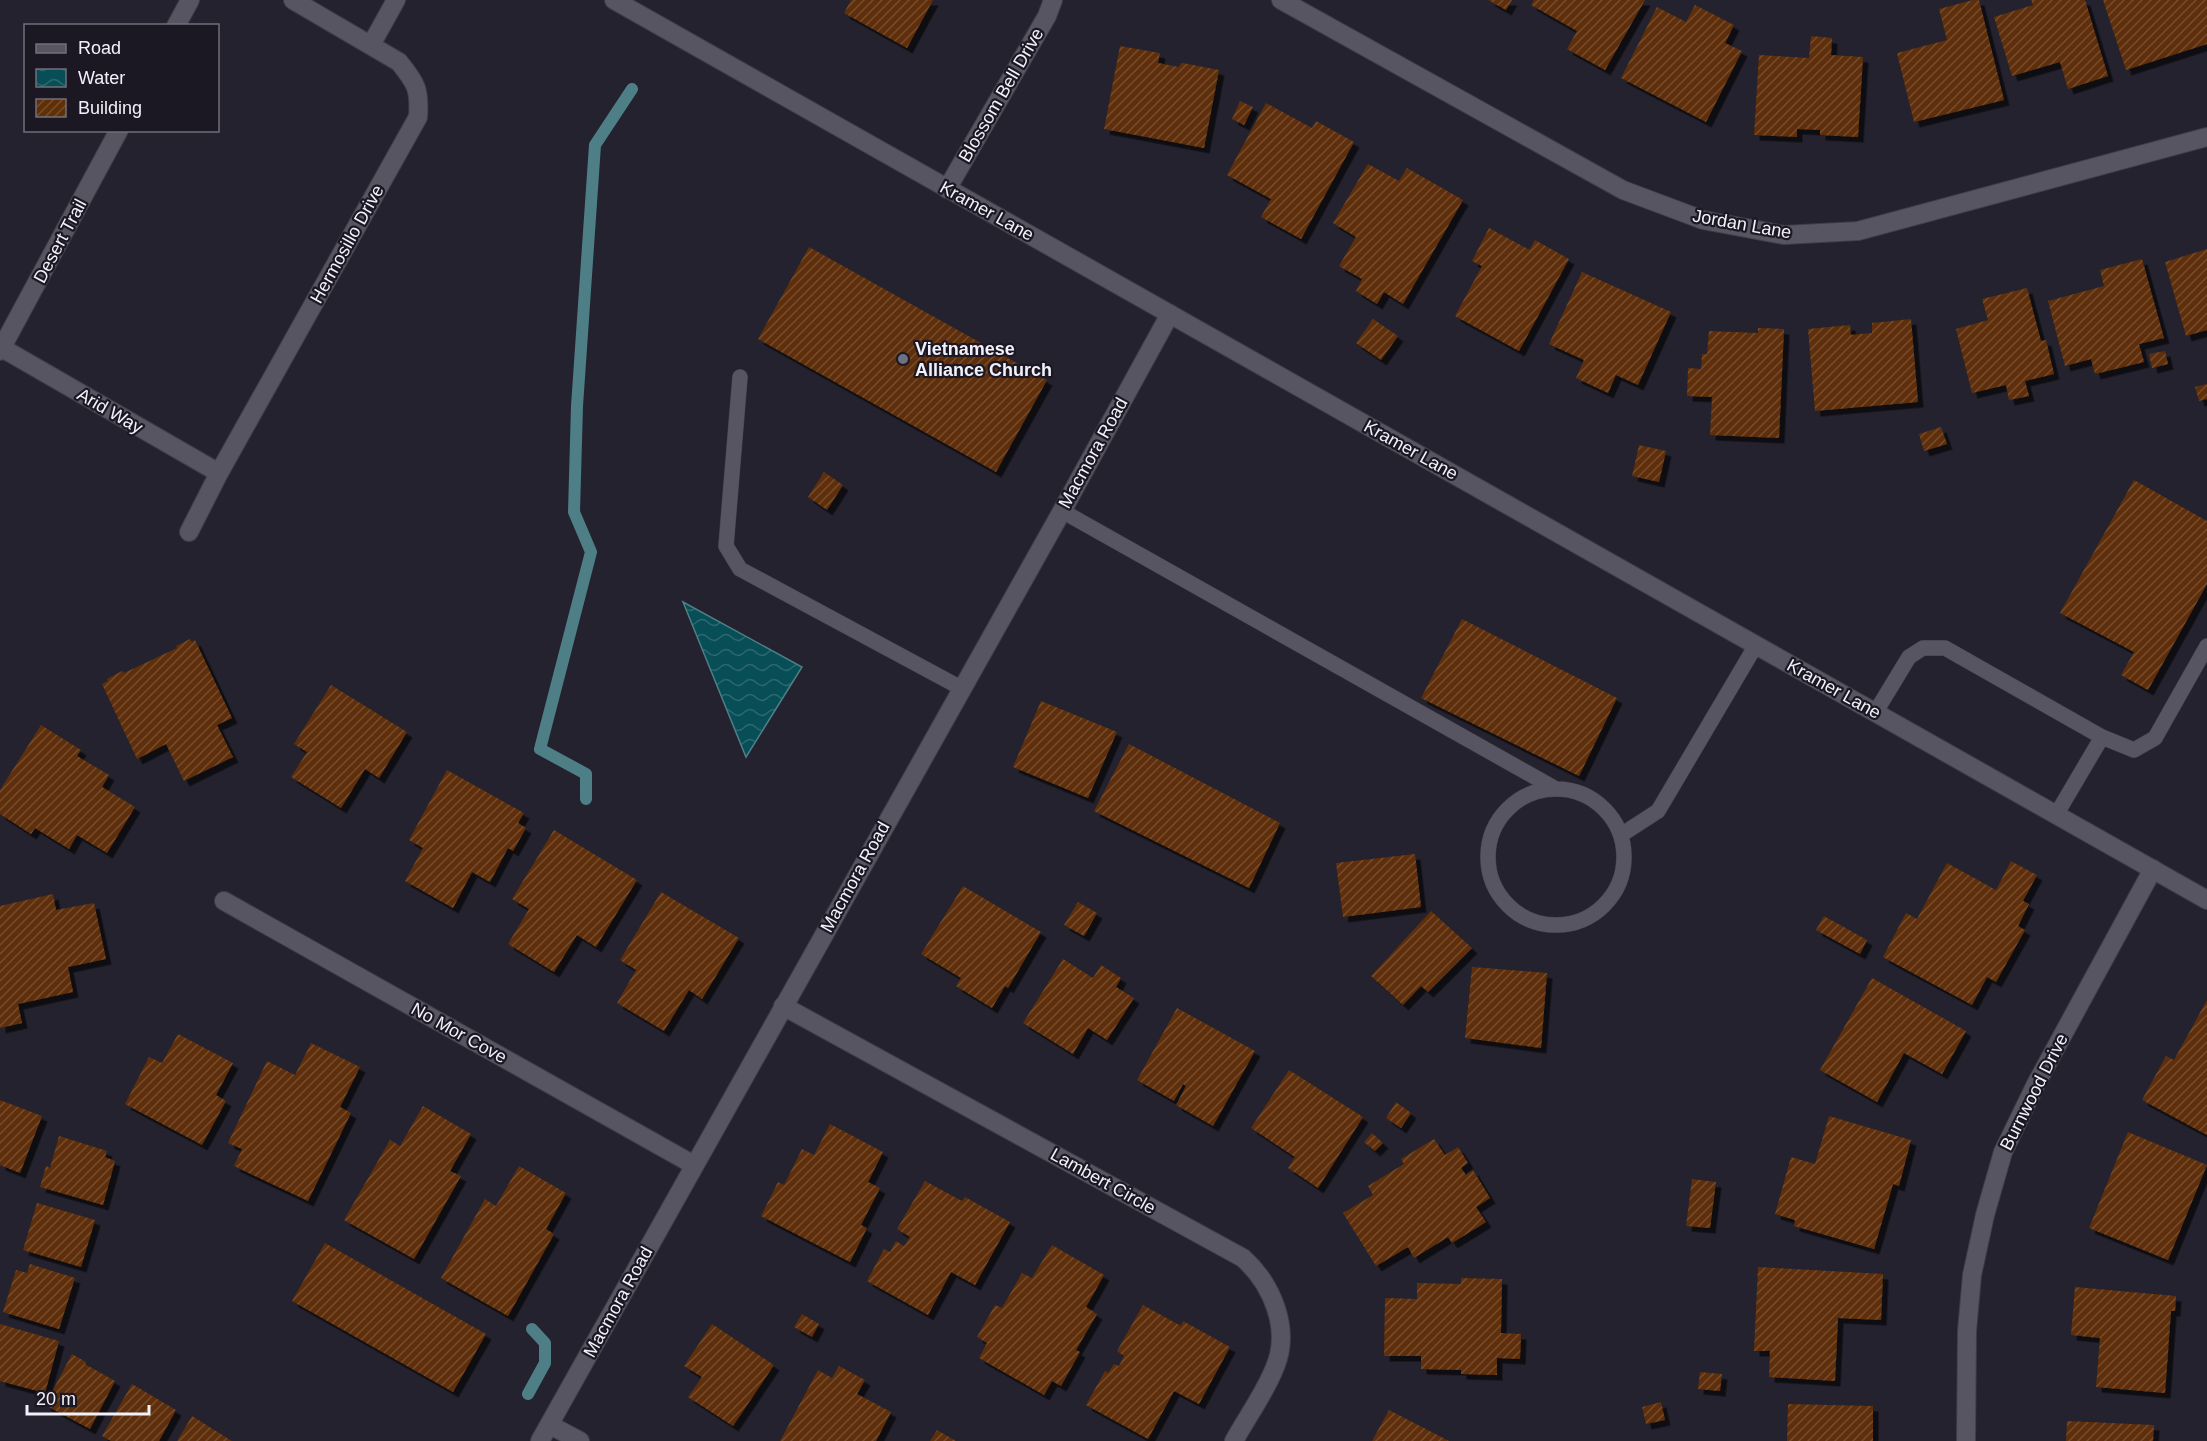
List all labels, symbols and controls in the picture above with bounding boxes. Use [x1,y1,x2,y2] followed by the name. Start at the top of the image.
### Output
[24,24,219,132] legend
[955,25,1047,165] street label: Blossom Bell Drive
[78,38,121,58] text: Road
[78,68,125,88] text: Water
[78,98,142,118] text: Building
[937,177,1037,245] street label: Kramer Lane
[306,181,388,307] street label: Hermosillo Drive
[30,196,90,286] street label: Desert Trail
[1691,205,1793,243] street label: Jordan Lane
[915,339,1052,380] place label: Vietnamese Alliance Church
[896,352,910,366] marker: Vietnamese Alliance Church
[74,384,146,438] street label: Arid Way
[1054,394,1132,512] street label: Macmora Road
[1361,416,1461,484] street label: Kramer Lane
[1784,655,1884,723] street label: Kramer Lane
[816,818,894,936] street label: Macmora Road
[408,999,510,1067] street label: No Mor Cove
[1996,1030,2072,1154] street label: Burnwood Drive
[1047,1144,1159,1218] street label: Lambert Circle
[579,1243,657,1361] street label: Macmora Road
[27,1378,148,1416] scale bar
[36,1389,76,1409] text: 20 m

